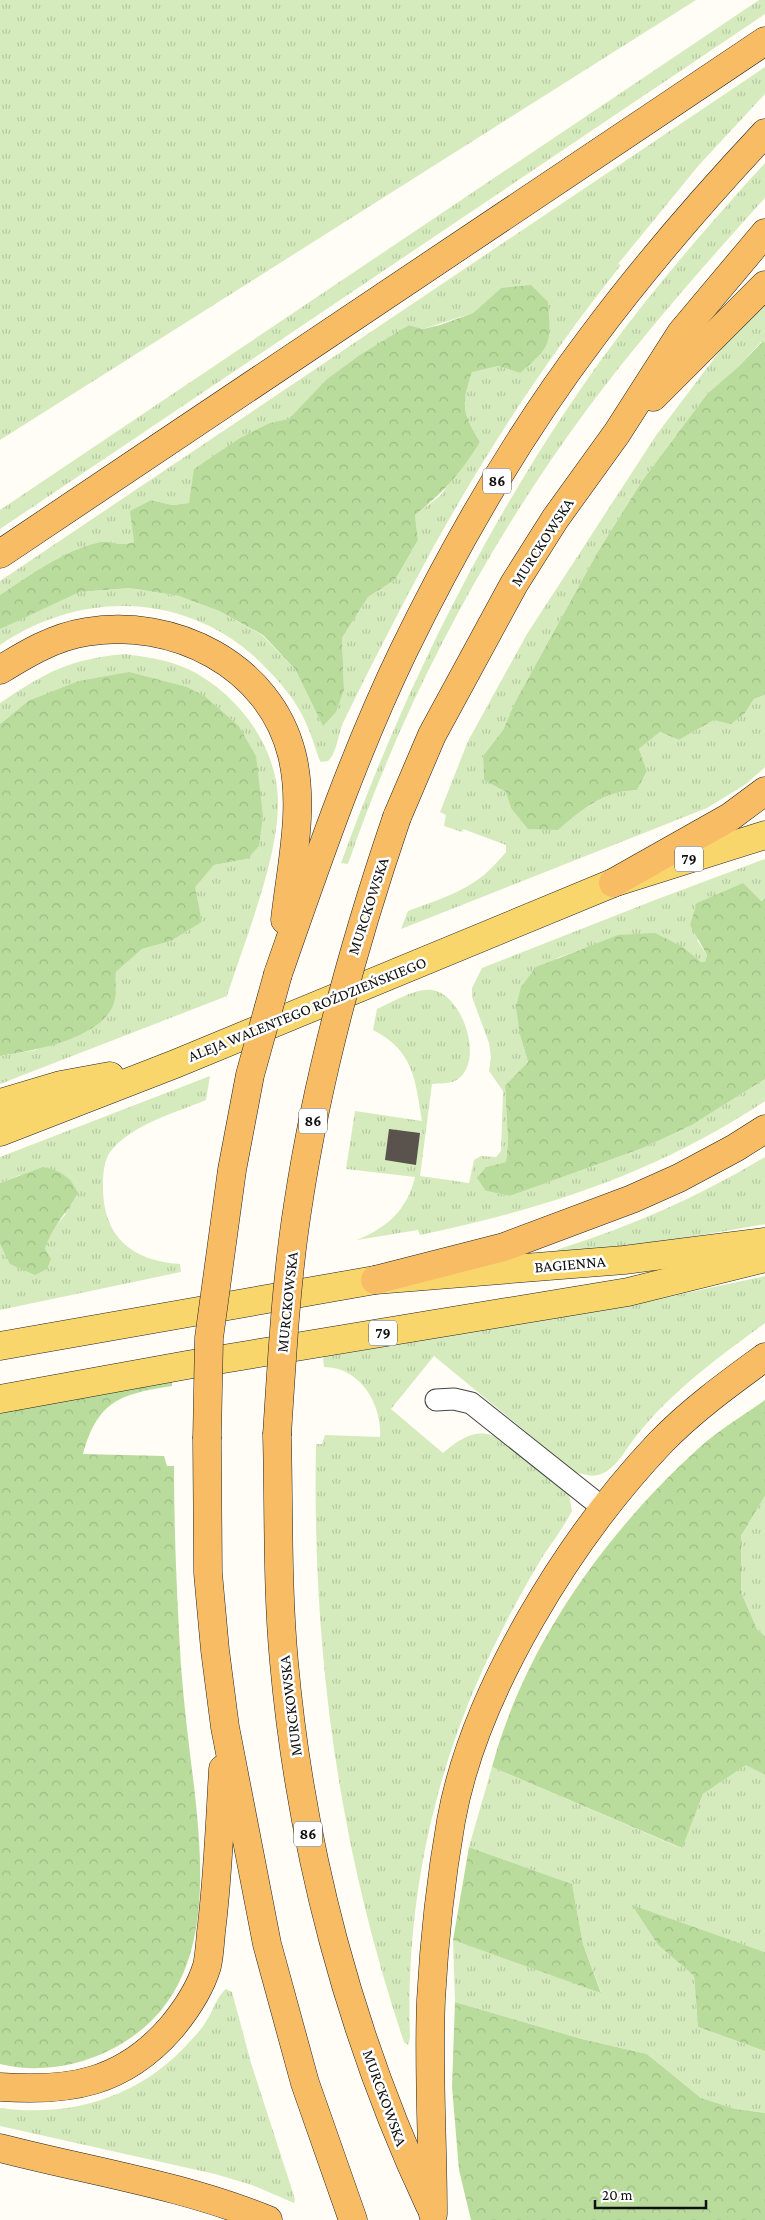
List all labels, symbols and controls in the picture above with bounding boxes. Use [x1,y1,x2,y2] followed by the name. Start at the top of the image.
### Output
[483,468,511,494] road number: 86
[507,494,577,589] street label: MURCKOWSKA
[675,846,703,872] road number: 79
[344,854,392,957] street label: MURCKOWSKA
[185,953,429,1066] street label: ALEJA WALENTEGO ROŹDZIEŃSKIEGO
[299,1108,327,1134] road number: 86
[273,1250,301,1353] street label: MURCKOWSKA
[534,1252,607,1276] street label: BAGIENNA
[369,1320,397,1346] road number: 79
[275,1654,305,1757] street label: MURCKOWSKA
[294,1822,322,1846] road number: 86
[360,2047,411,2149] street label: MURCKOWSKA
[595,2178,706,2210] scale bar
[602,2187,633,2203] text: 20 m

